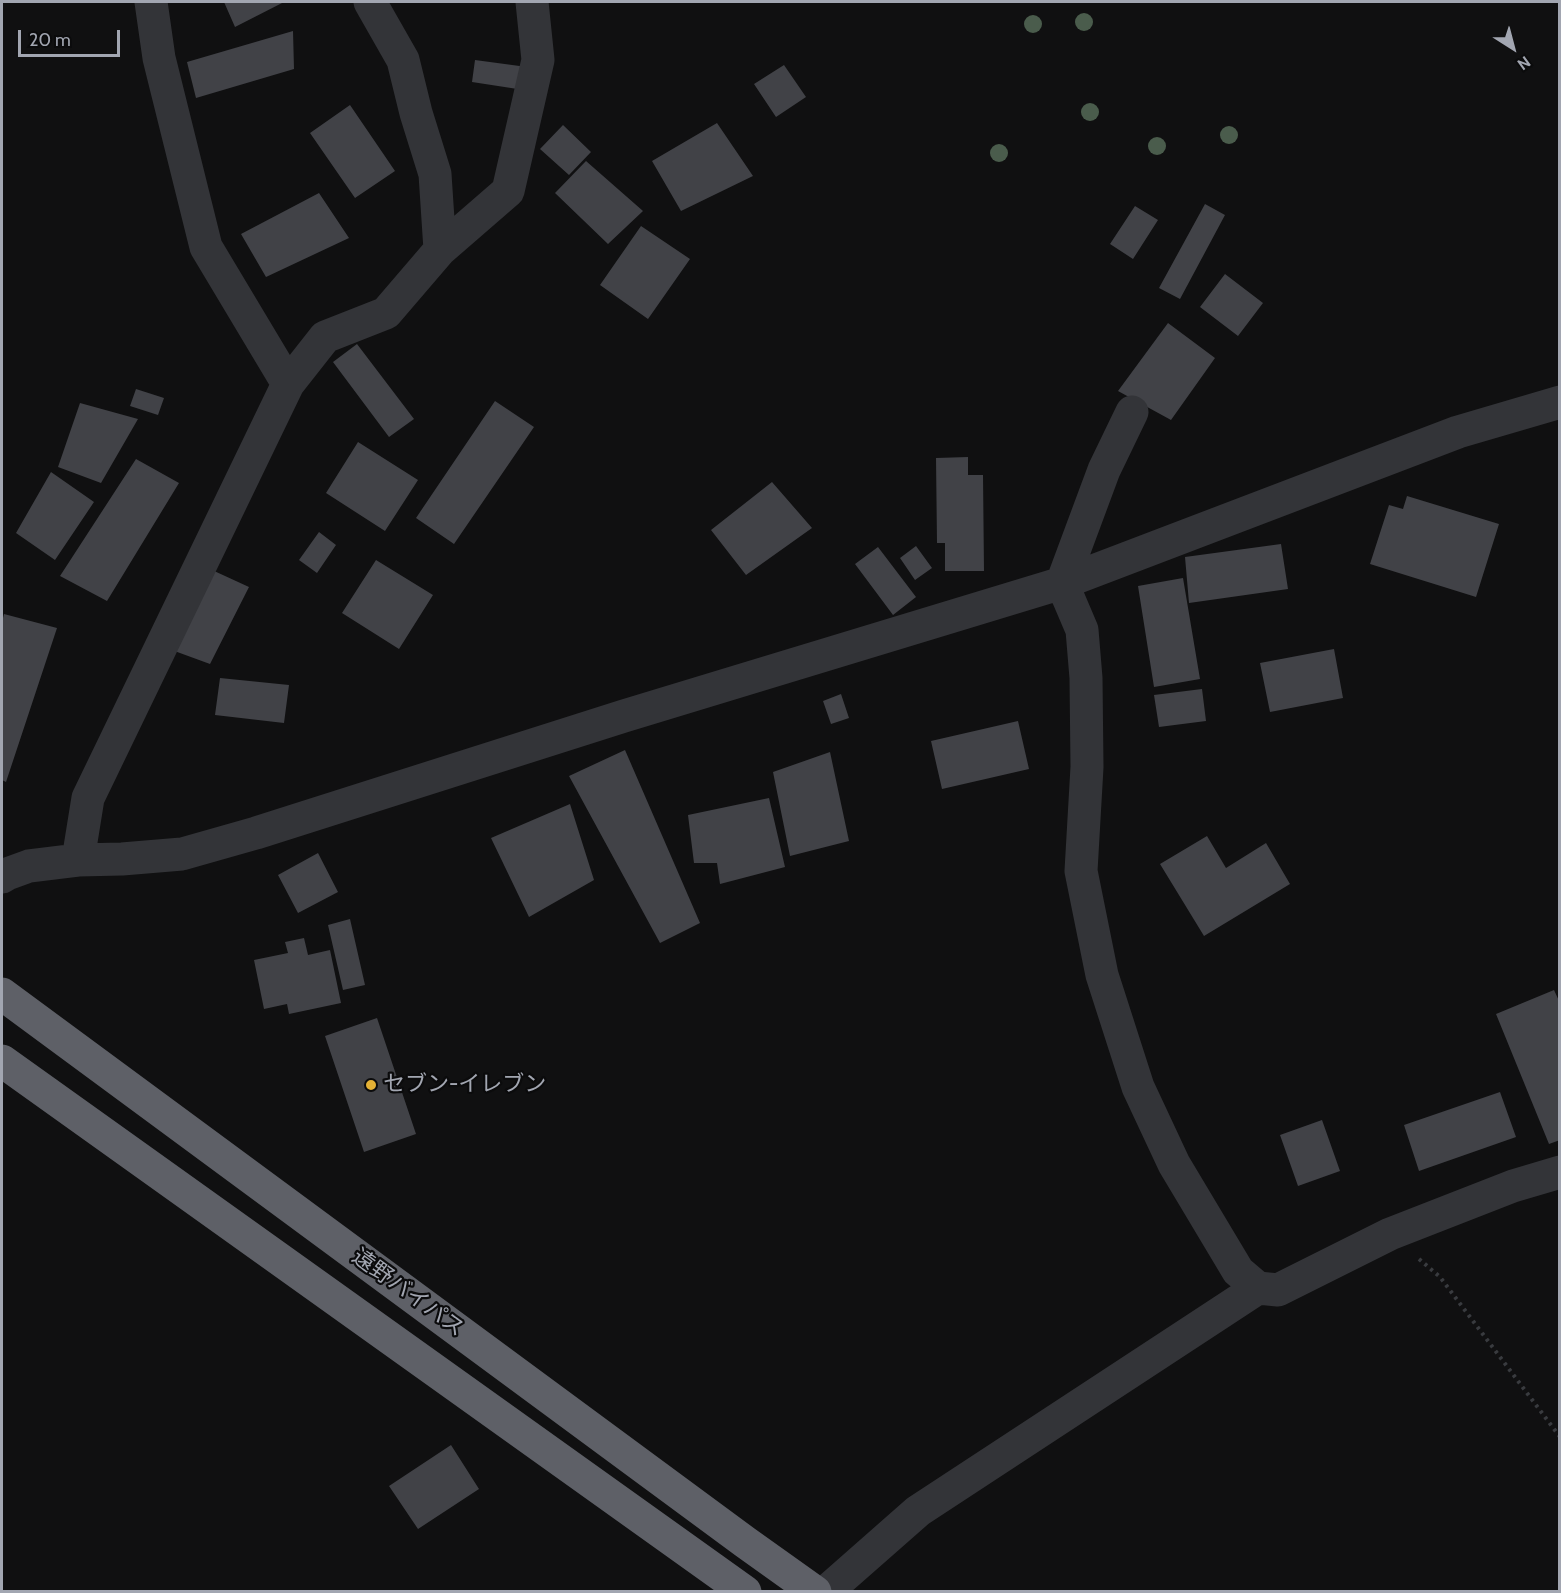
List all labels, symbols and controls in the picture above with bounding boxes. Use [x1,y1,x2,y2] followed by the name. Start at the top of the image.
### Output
[21,18,123,56] scale bar
[1483,18,1543,78] north arrow
[29,29,71,51] text: 20 m
[1514,52,1534,74] text: N
[383,1072,546,1098] place label: セブン-イレブン
[364,1078,378,1092] marker: セブン-イレブン
[347,1244,469,1342] street label: 遠野バイパス

